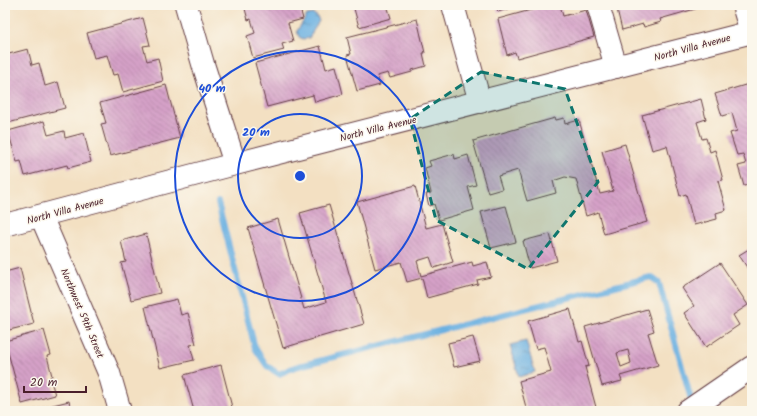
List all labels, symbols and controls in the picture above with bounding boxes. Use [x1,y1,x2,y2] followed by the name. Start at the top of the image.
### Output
[652,30,733,66] street label: North Villa Avenue
[198,79,226,98] text: 40 m
[338,112,419,146] street label: North Villa Avenue
[242,123,270,142] text: 20 m
[293,169,307,183] centre of rings
[25,193,106,229] street label: North Villa Avenue
[56,266,108,361] street label: Northwest 59th Street
[24,368,86,394] scale bar
[30,373,58,392] text: 20 m

